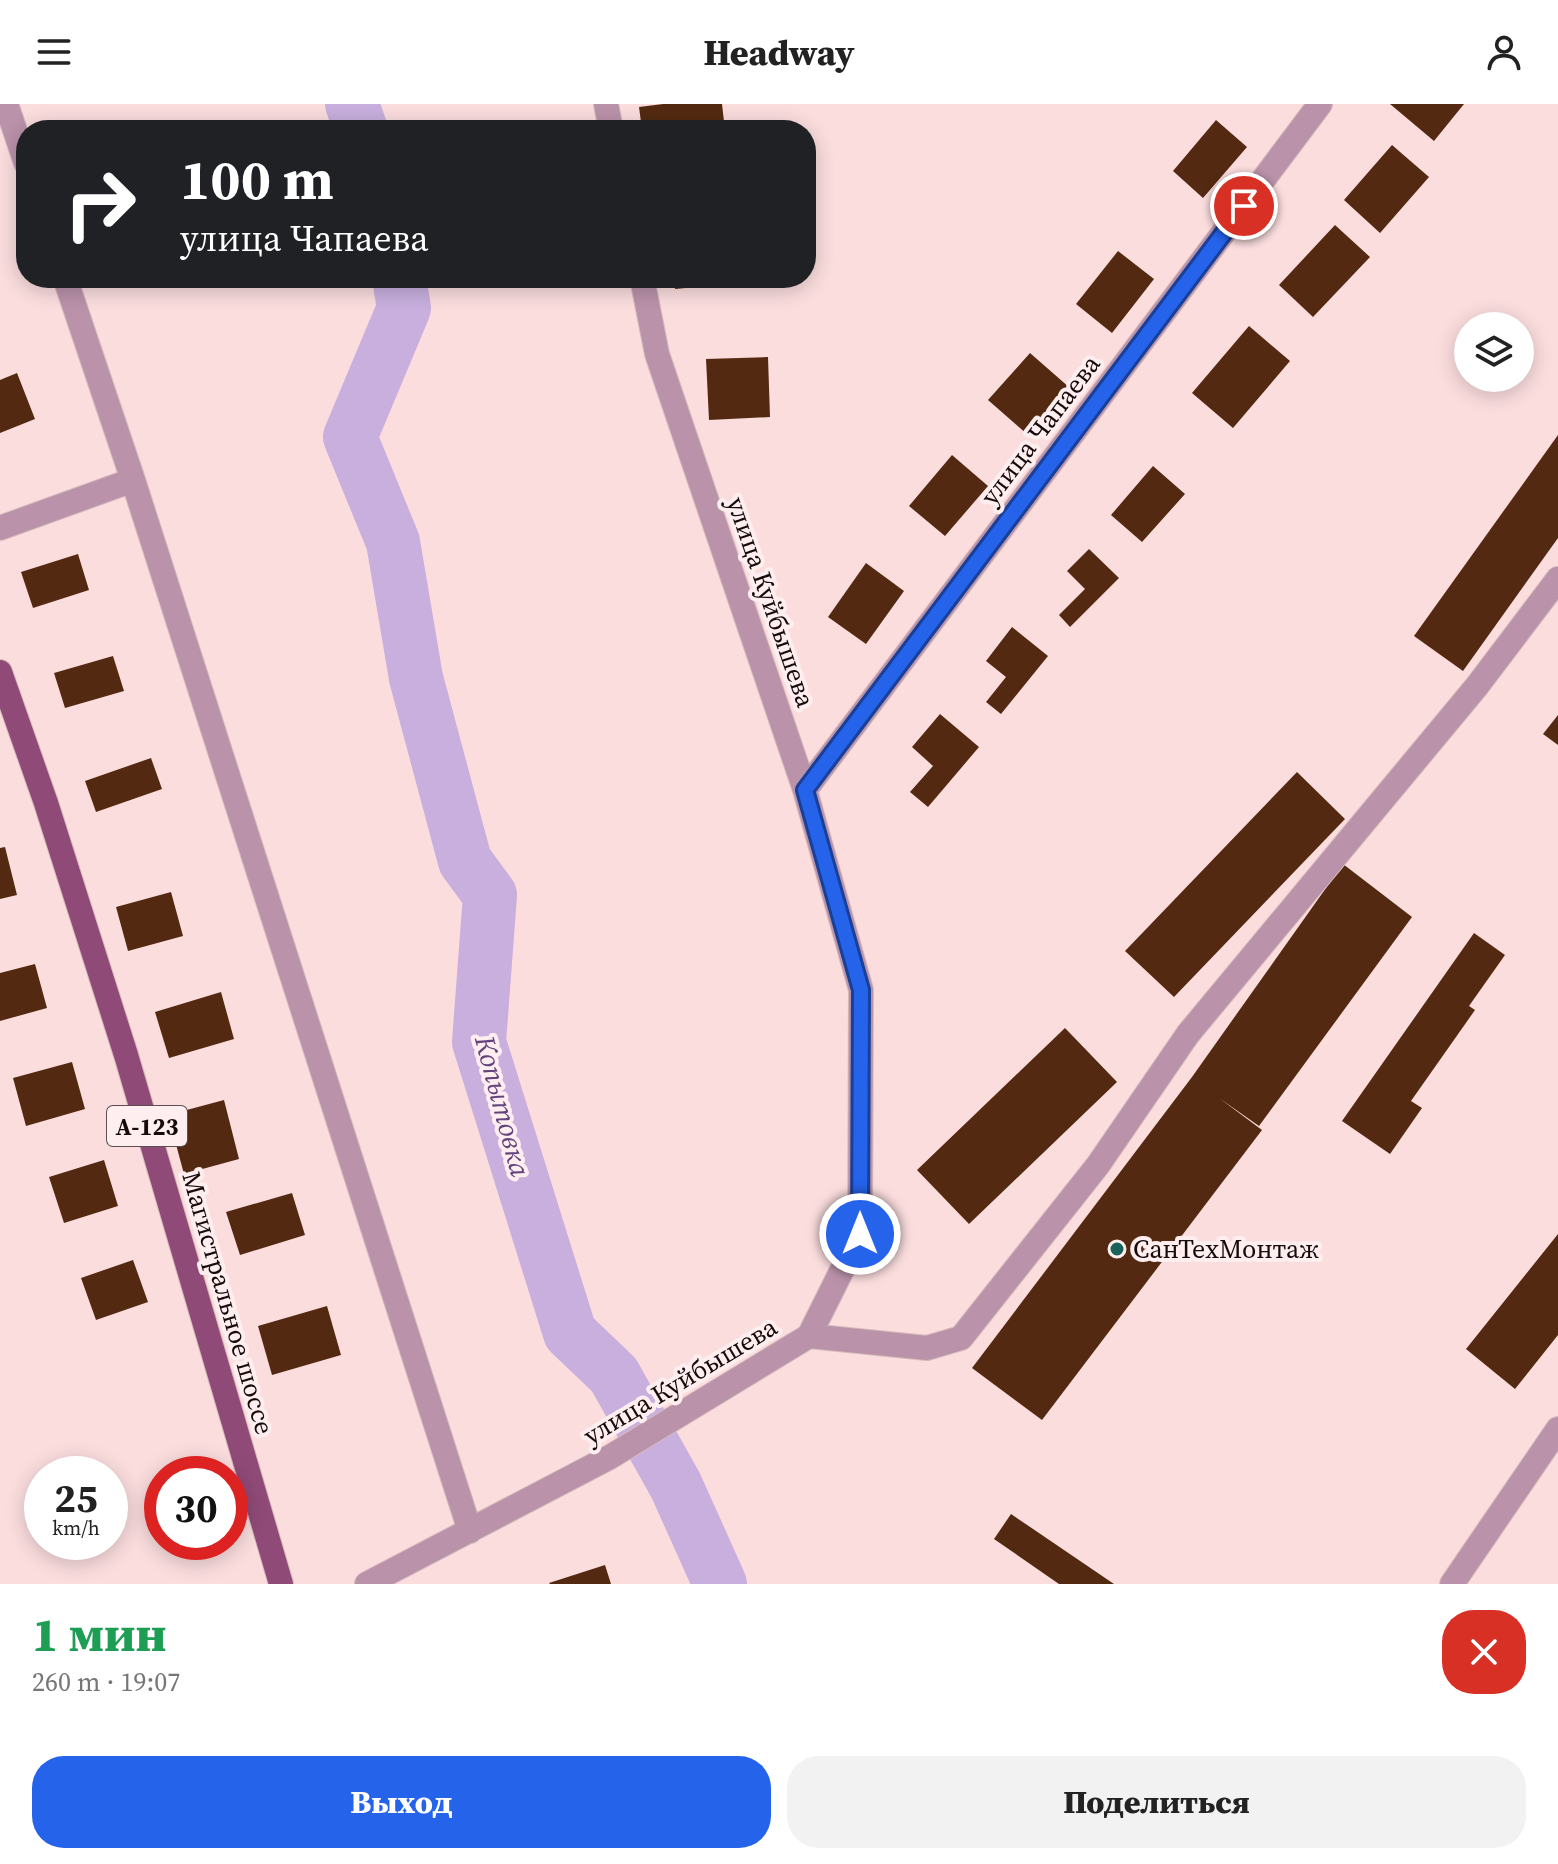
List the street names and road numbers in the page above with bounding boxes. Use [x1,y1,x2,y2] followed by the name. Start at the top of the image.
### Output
[972,347,1109,513] street label: улица Чапаева
[718,492,824,713] street label: улица Куйбышева
[107,1106,187,1146] road number: А-123
[173,1167,283,1439] street label: Магистральное шоссе
[576,1308,784,1453] street label: улица Куйбышева

